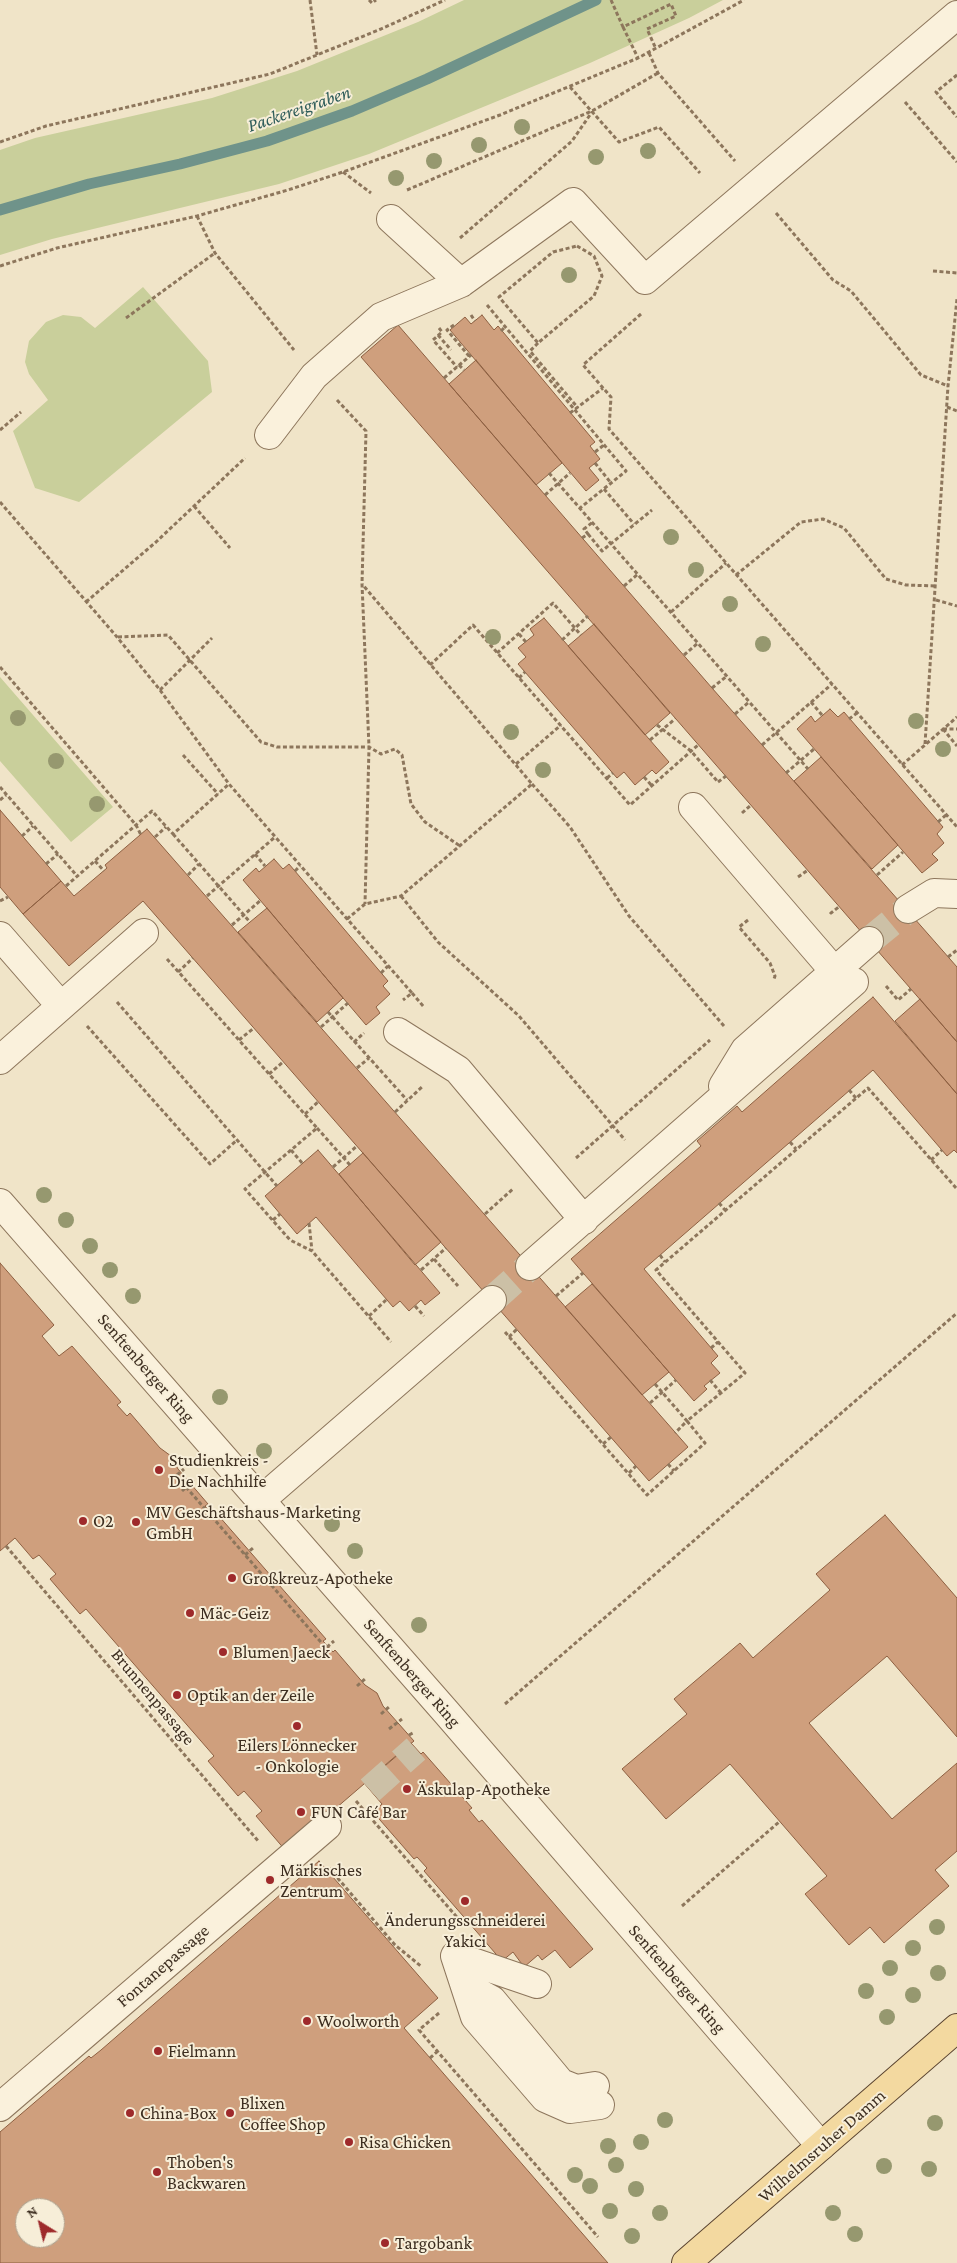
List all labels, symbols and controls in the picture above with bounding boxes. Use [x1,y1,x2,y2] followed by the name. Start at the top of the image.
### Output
[244,81,354,137] water label: Packereigraben
[93,1309,199,1427] street label: Senftenberger Ring
[169,1449,269,1492] place label: Studienkreis - Die Nachhilfe
[153,1464,165,1476] marker: Studienkreis - Die Nachhilfe
[146,1501,361,1544] place label: MV Geschäftshaus-Marketing GmbH
[93,1510,113,1532] place label: O2
[77,1515,89,1527] marker: O2
[130,1516,142,1528] marker: MV Geschäftshaus-Marketing GmbH
[242,1567,393,1589] place label: Großkreuz-Apotheke
[226,1572,238,1584] marker: Großkreuz-Apotheke
[200,1602,269,1624] place label: Mäc-Geiz
[184,1607,196,1619] marker: Mäc-Geiz
[359,1614,465,1732] street label: Senftenberger Ring
[233,1641,330,1663] place label: Blumen Jaeck
[106,1644,200,1750] street label: Brunnenpassage
[217,1646,229,1658] marker: Blumen Jaeck
[187,1684,314,1706] place label: Optik an der Zeile
[171,1689,183,1701] marker: Optik an der Zeile
[291,1720,303,1732] marker: Eilers Lönnecker - Onkologie
[237,1734,357,1776] place label: Eilers Lönnecker - Onkologie
[417,1778,550,1800] place label: Äskulap-Apotheke
[401,1783,413,1795] marker: Äskulap-Apotheke
[311,1801,407,1823] place label: FUN Café Bar
[295,1806,307,1818] marker: FUN Café Bar
[280,1859,362,1902] place label: Märkisches Zentrum
[264,1874,276,1886] marker: Märkisches Zentrum
[459,1895,471,1907] marker: Änderungsschneiderei Yakici
[385,1909,545,1952] place label: Änderungsschneiderei Yakici
[112,1920,214,2012] street label: Fontanepassage
[624,1920,730,2038] street label: Senftenberger Ring
[317,2010,399,2032] place label: Woolworth
[301,2015,313,2027] marker: Woolworth
[168,2040,236,2062] place label: Fielmann
[152,2045,164,2057] marker: Fielmann
[754,2085,890,2207] street label: Wilhelmsruher Damm
[240,2092,326,2134] place label: Blixen Coffee Shop
[140,2102,217,2124] place label: China-Box
[124,2107,136,2119] marker: China-Box
[224,2107,236,2119] marker: Blixen Coffee Shop
[359,2131,451,2153] place label: Risa Chicken
[343,2136,355,2148] marker: Risa Chicken
[167,2151,246,2194] place label: Thoben's Backwaren
[151,2166,163,2178] marker: Thoben's Backwaren
[15,2198,65,2248] north arrow
[23,2202,40,2221] text: N
[395,2232,472,2254] place label: Targobank
[379,2237,391,2249] marker: Targobank

